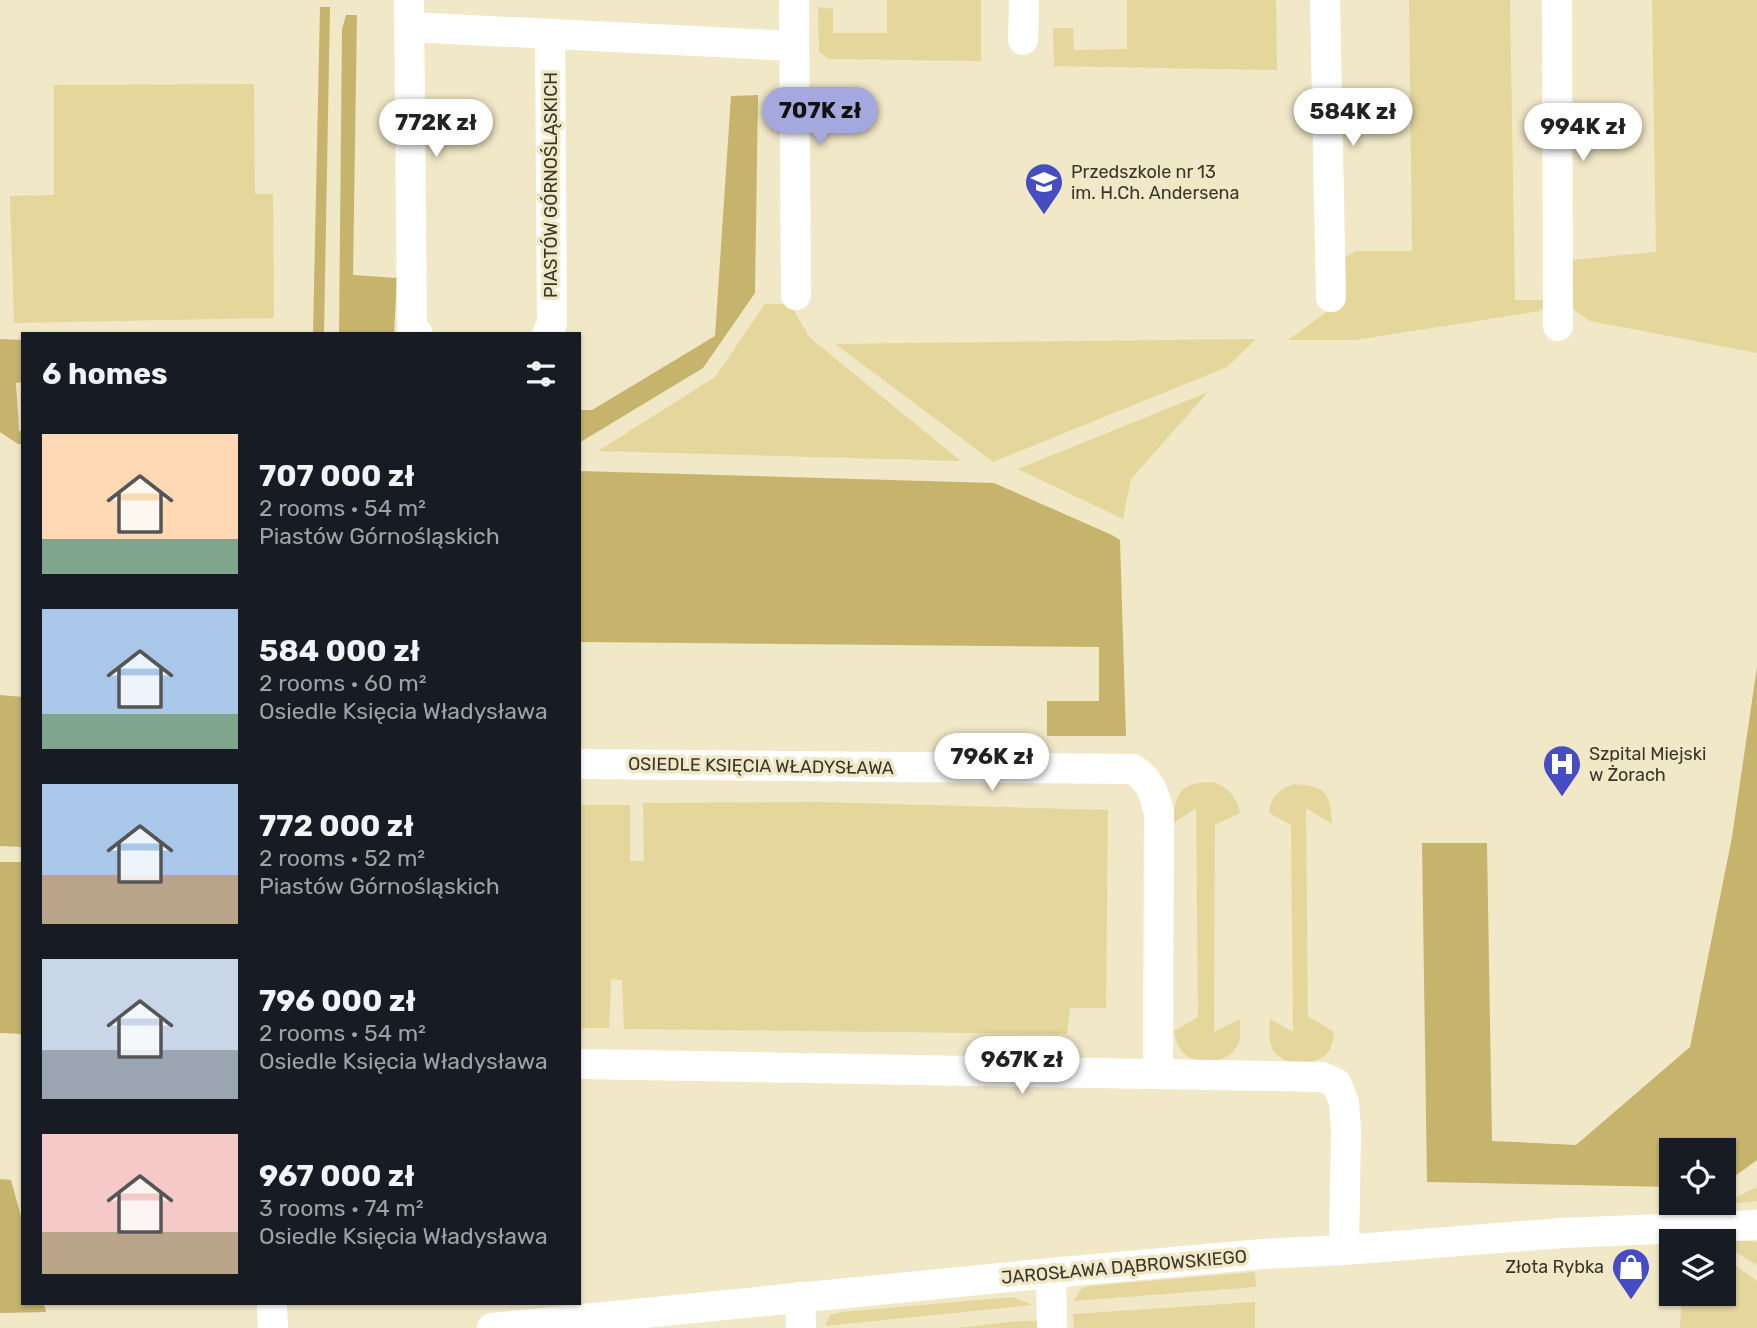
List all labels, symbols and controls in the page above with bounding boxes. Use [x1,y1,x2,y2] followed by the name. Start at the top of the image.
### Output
[540,72,562,298] street label: PIASTÓW GÓRNOŚLĄSKICH
[755,88,885,147] pin: 707K zł
[1288,88,1418,148] pin: 584K zł
[779,96,861,124] text: 707K zł
[1310,97,1396,125] text: 584K zł
[371,100,501,159] pin: 772K zł
[1518,104,1648,163] pin: 994K zł
[395,108,477,136] text: 772K zł
[1540,112,1626,140] text: 994K zł
[1023,161,1065,216] school or university icon: Przedszkole nr 13 im. H.Ch. Andersena
[1071,161,1239,204] place label: Przedszkole nr 13 im. H.Ch. Andersena
[522,355,560,393] icon: filters
[42,356,168,392] text: 6 homes
[259,458,415,494] text: 707 000 zł
[98,462,182,546] icon: home
[259,494,426,522] text: 2 rooms · 54 m²
[259,522,500,550] text: Piastów Górnośląskich
[259,633,420,669] text: 584 000 zł
[98,637,182,721] icon: home
[259,669,427,697] text: 2 rooms · 60 m²
[259,697,548,725] text: Osiedle Księcia Władysława
[927,734,1057,793] pin: 796K zł
[950,742,1034,770] text: 796K zł
[1541,743,1583,798] hospital icon: Szpital Miejski w Żorach
[1589,743,1706,786] place label: Szpital Miejski w Żorach
[628,753,894,779] street label: OSIEDLE KSIĘCIA WŁADYSŁAWA
[259,808,414,844] text: 772 000 zł
[98,812,182,896] icon: home
[259,844,425,872] text: 2 rooms · 52 m²
[259,872,500,900] text: Piastów Górnośląskich
[259,983,416,1019] text: 796 000 zł
[98,987,182,1071] icon: home
[259,1019,426,1047] text: 2 rooms · 54 m²
[957,1036,1087,1096] pin: 967K zł
[981,1045,1063,1073] text: 967K zł
[259,1047,548,1075] text: Osiedle Księcia Władysława
[1659,1138,1736,1306] map controls
[1659,1138,1736,1215] button: locate
[259,1158,415,1194] text: 967 000 zł
[98,1162,182,1246] icon: home
[259,1194,424,1222] text: 3 rooms · 74 m²
[259,1222,548,1250] text: Osiedle Księcia Władysława
[1659,1229,1736,1306] button: layers
[1000,1245,1248,1289] street label: JAROSŁAWA DĄBROWSKIEGO
[1610,1246,1652,1301] shop icon: Złota Rybka
[1505,1256,1604,1278] place label: Złota Rybka

